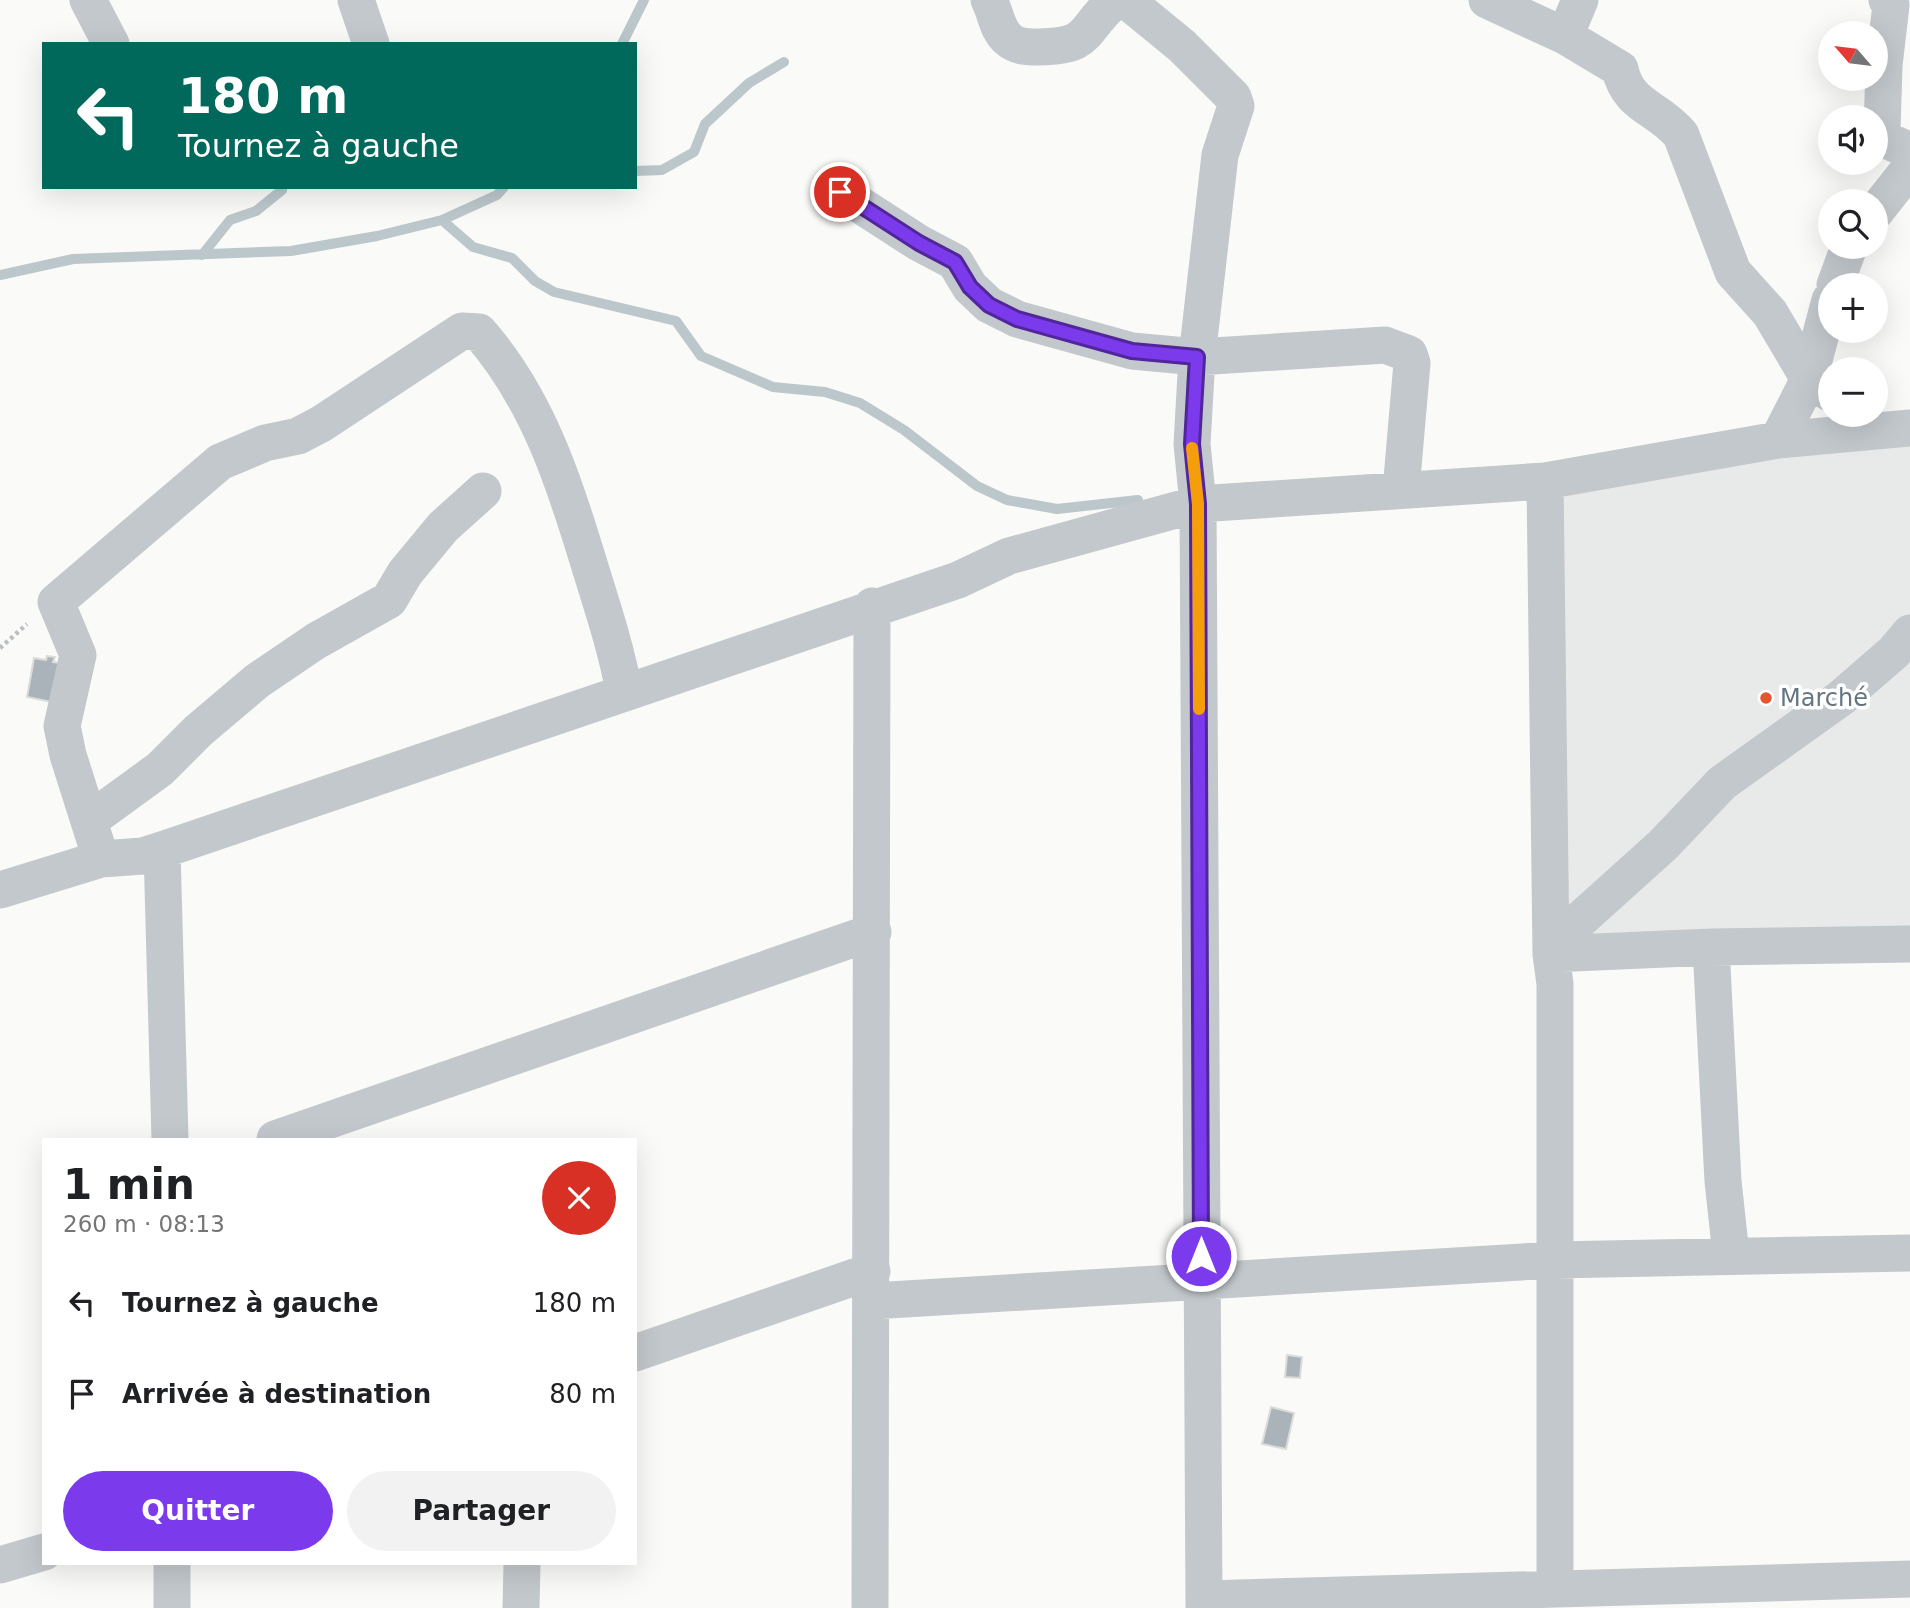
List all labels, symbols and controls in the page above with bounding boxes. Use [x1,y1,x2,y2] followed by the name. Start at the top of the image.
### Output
[1818,21,1888,91] north arrow
[1818,21,1888,427] map controls
[178,68,348,125] text: 180 m
[63,70,154,161] icon: left
[1818,105,1888,175] button: sound
[178,127,459,165] text: Tournez à gauche
[810,162,870,222] pin
[821,173,859,211] icon: arrive
[1818,189,1888,259] button: search
[1818,273,1888,343] button: +
[1818,357,1888,427] button: −
[1780,684,1868,712] place label: Marché
[1758,690,1774,706] marker: Marché
[63,1160,195,1209] text: 1 min
[542,1161,616,1235] button: close
[63,1211,225,1237] text: 260 m · 08:13
[1164,1219,1238,1293] position arrow
[63,1284,101,1322] icon: left
[122,1288,379,1318] text: Tournez à gauche
[533,1288,616,1318] text: 180 m
[63,1375,101,1413] icon: arrive
[122,1379,431,1409] text: Arrivée à destination
[549,1379,616,1409] text: 80 m
[63,1471,333,1551] button: Quitter
[347,1471,616,1551] button: Partager

